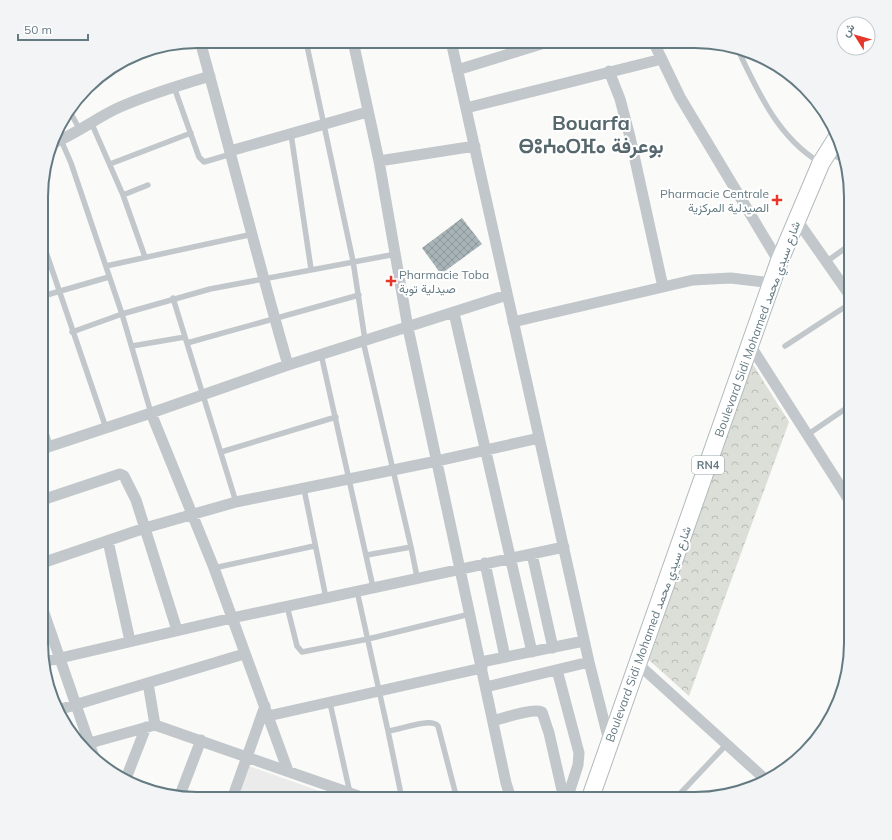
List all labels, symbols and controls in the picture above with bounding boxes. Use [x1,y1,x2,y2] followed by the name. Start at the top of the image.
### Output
[18,16,88,42] scale bar
[836,16,876,56] north arrow
[838,20,858,39] text: ش
[24,22,52,37] text: 50 m
[518,110,664,159] district label: Bouarfa ⴱⵓⵄⴰⵔⴼⴰ بوعرفة
[660,186,769,216] place label: Pharmacie Centrale الصيدلية المركزية
[772,195,782,205] marker: Pharmacie Centrale الصيدلية المركزية
[711,219,806,440] street label: Boulevard Sidi Mohamed شارع سيدي محمد
[399,267,489,297] place label: Pharmacie Toba صيدلية توبة
[386,276,396,286] marker: Pharmacie Toba صيدلية توبة
[692,456,724,474] road number: RN4
[602,524,697,745] street label: Boulevard Sidi Mohamed شارع سيدي محمد

